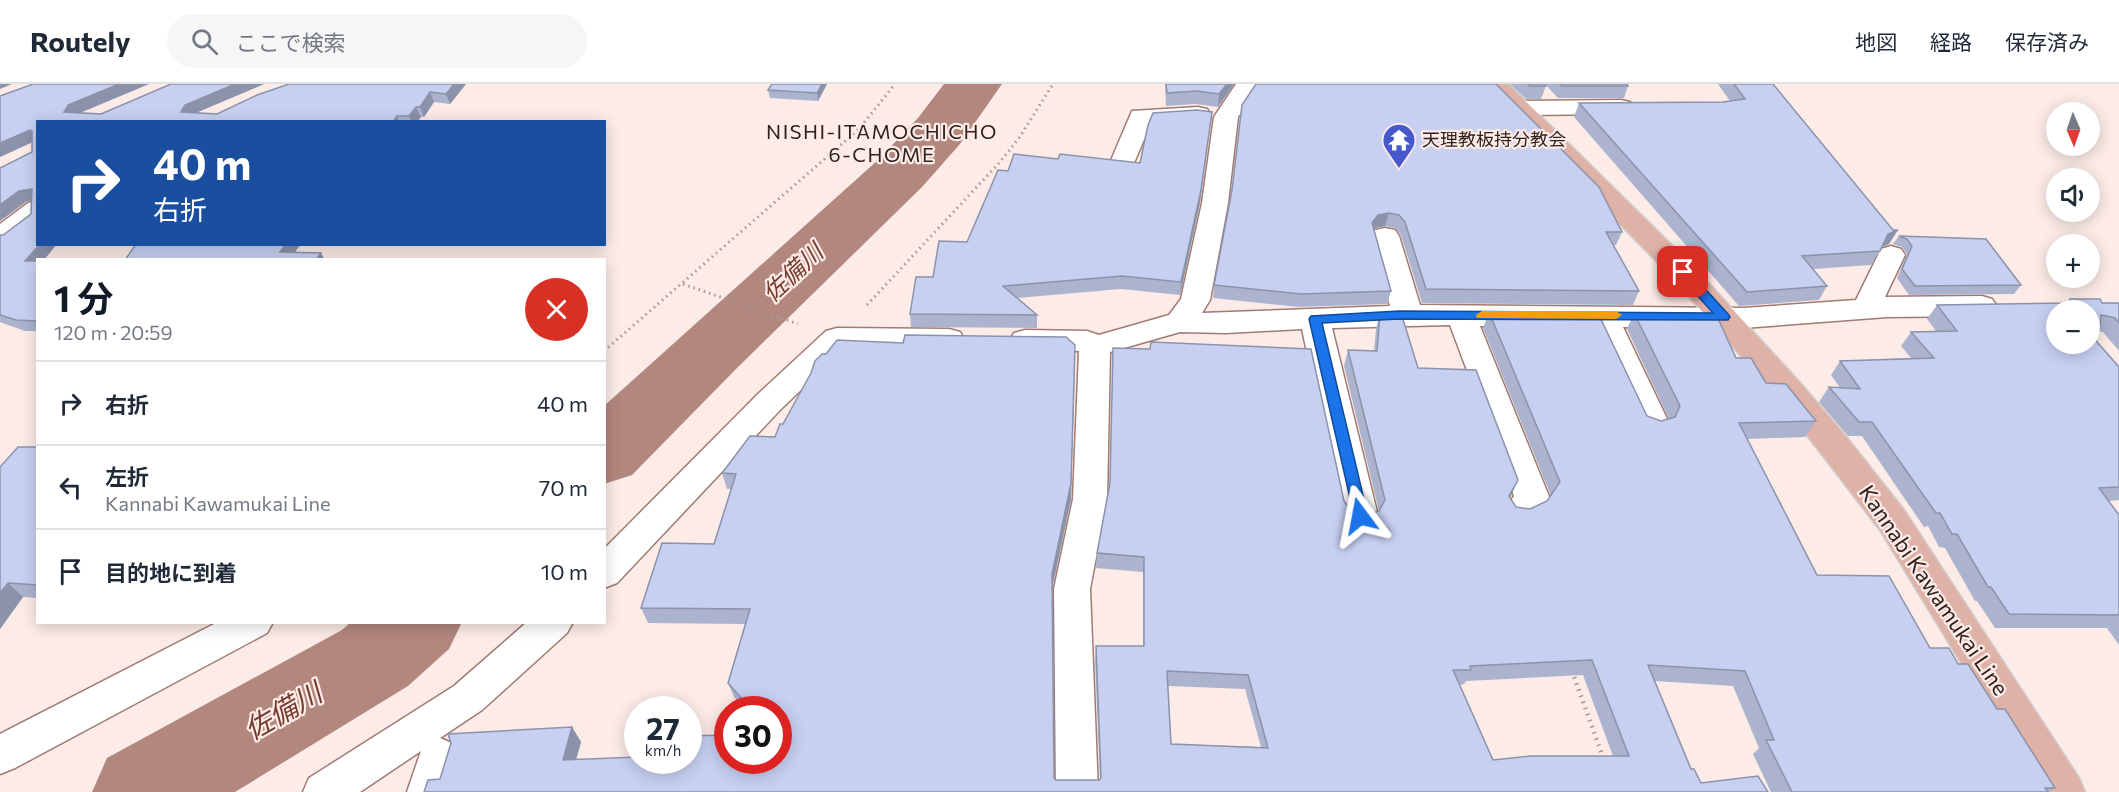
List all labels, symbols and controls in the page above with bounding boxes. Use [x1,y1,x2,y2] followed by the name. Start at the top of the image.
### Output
[167,14,587,68] search box
[30,24,131,58] text: Routely
[188,25,221,58] icon: search
[236,29,346,56] text: ここで検索
[1855,29,1897,54] text: 地図
[1930,29,1972,54] text: 経路
[2005,29,2089,54] text: 保存済み
[2046,102,2100,156] north arrow
[2046,102,2100,354] map controls
[766,119,998,166] district label: NISHI-ITAMOCHICHO 6-CHOME
[1381,122,1417,169] temple icon: 天理教板持分教会
[1422,128,1566,150] place label: 天理教板持分教会
[153,137,251,189] text: 40 m
[54,144,132,222] icon: right
[2046,168,2100,222] button: sound
[153,193,207,226] text: 右折
[2046,234,2100,288] button: +
[756,235,830,307] water label: 佐備川
[1657,246,1708,297] pin
[1666,255,1699,288] icon: arrive
[54,275,113,319] text: 1 分
[525,278,588,341] button: close
[2046,300,2100,354] button: −
[54,320,173,344] text: 120 m · 20:59
[54,387,87,420] icon: right
[537,390,588,417] text: 40 m
[105,391,149,418] text: 右折
[105,463,149,490] text: 左折
[54,471,87,504] icon: left
[539,474,588,501] text: 70 m
[1854,479,2015,700] street label: Kannabi Kawamukai Line
[1328,484,1392,548] position arrow
[105,491,330,515] text: Kannabi Kawamukai Line
[54,555,87,588] icon: arrive
[541,558,588,585] text: 10 m
[105,559,237,586] text: 目的地に到着
[238,673,330,746] water label: 佐備川
[714,696,792,774] speed limit sign: 30
[646,709,680,746] text: 27
[645,741,681,759] text: km/h

